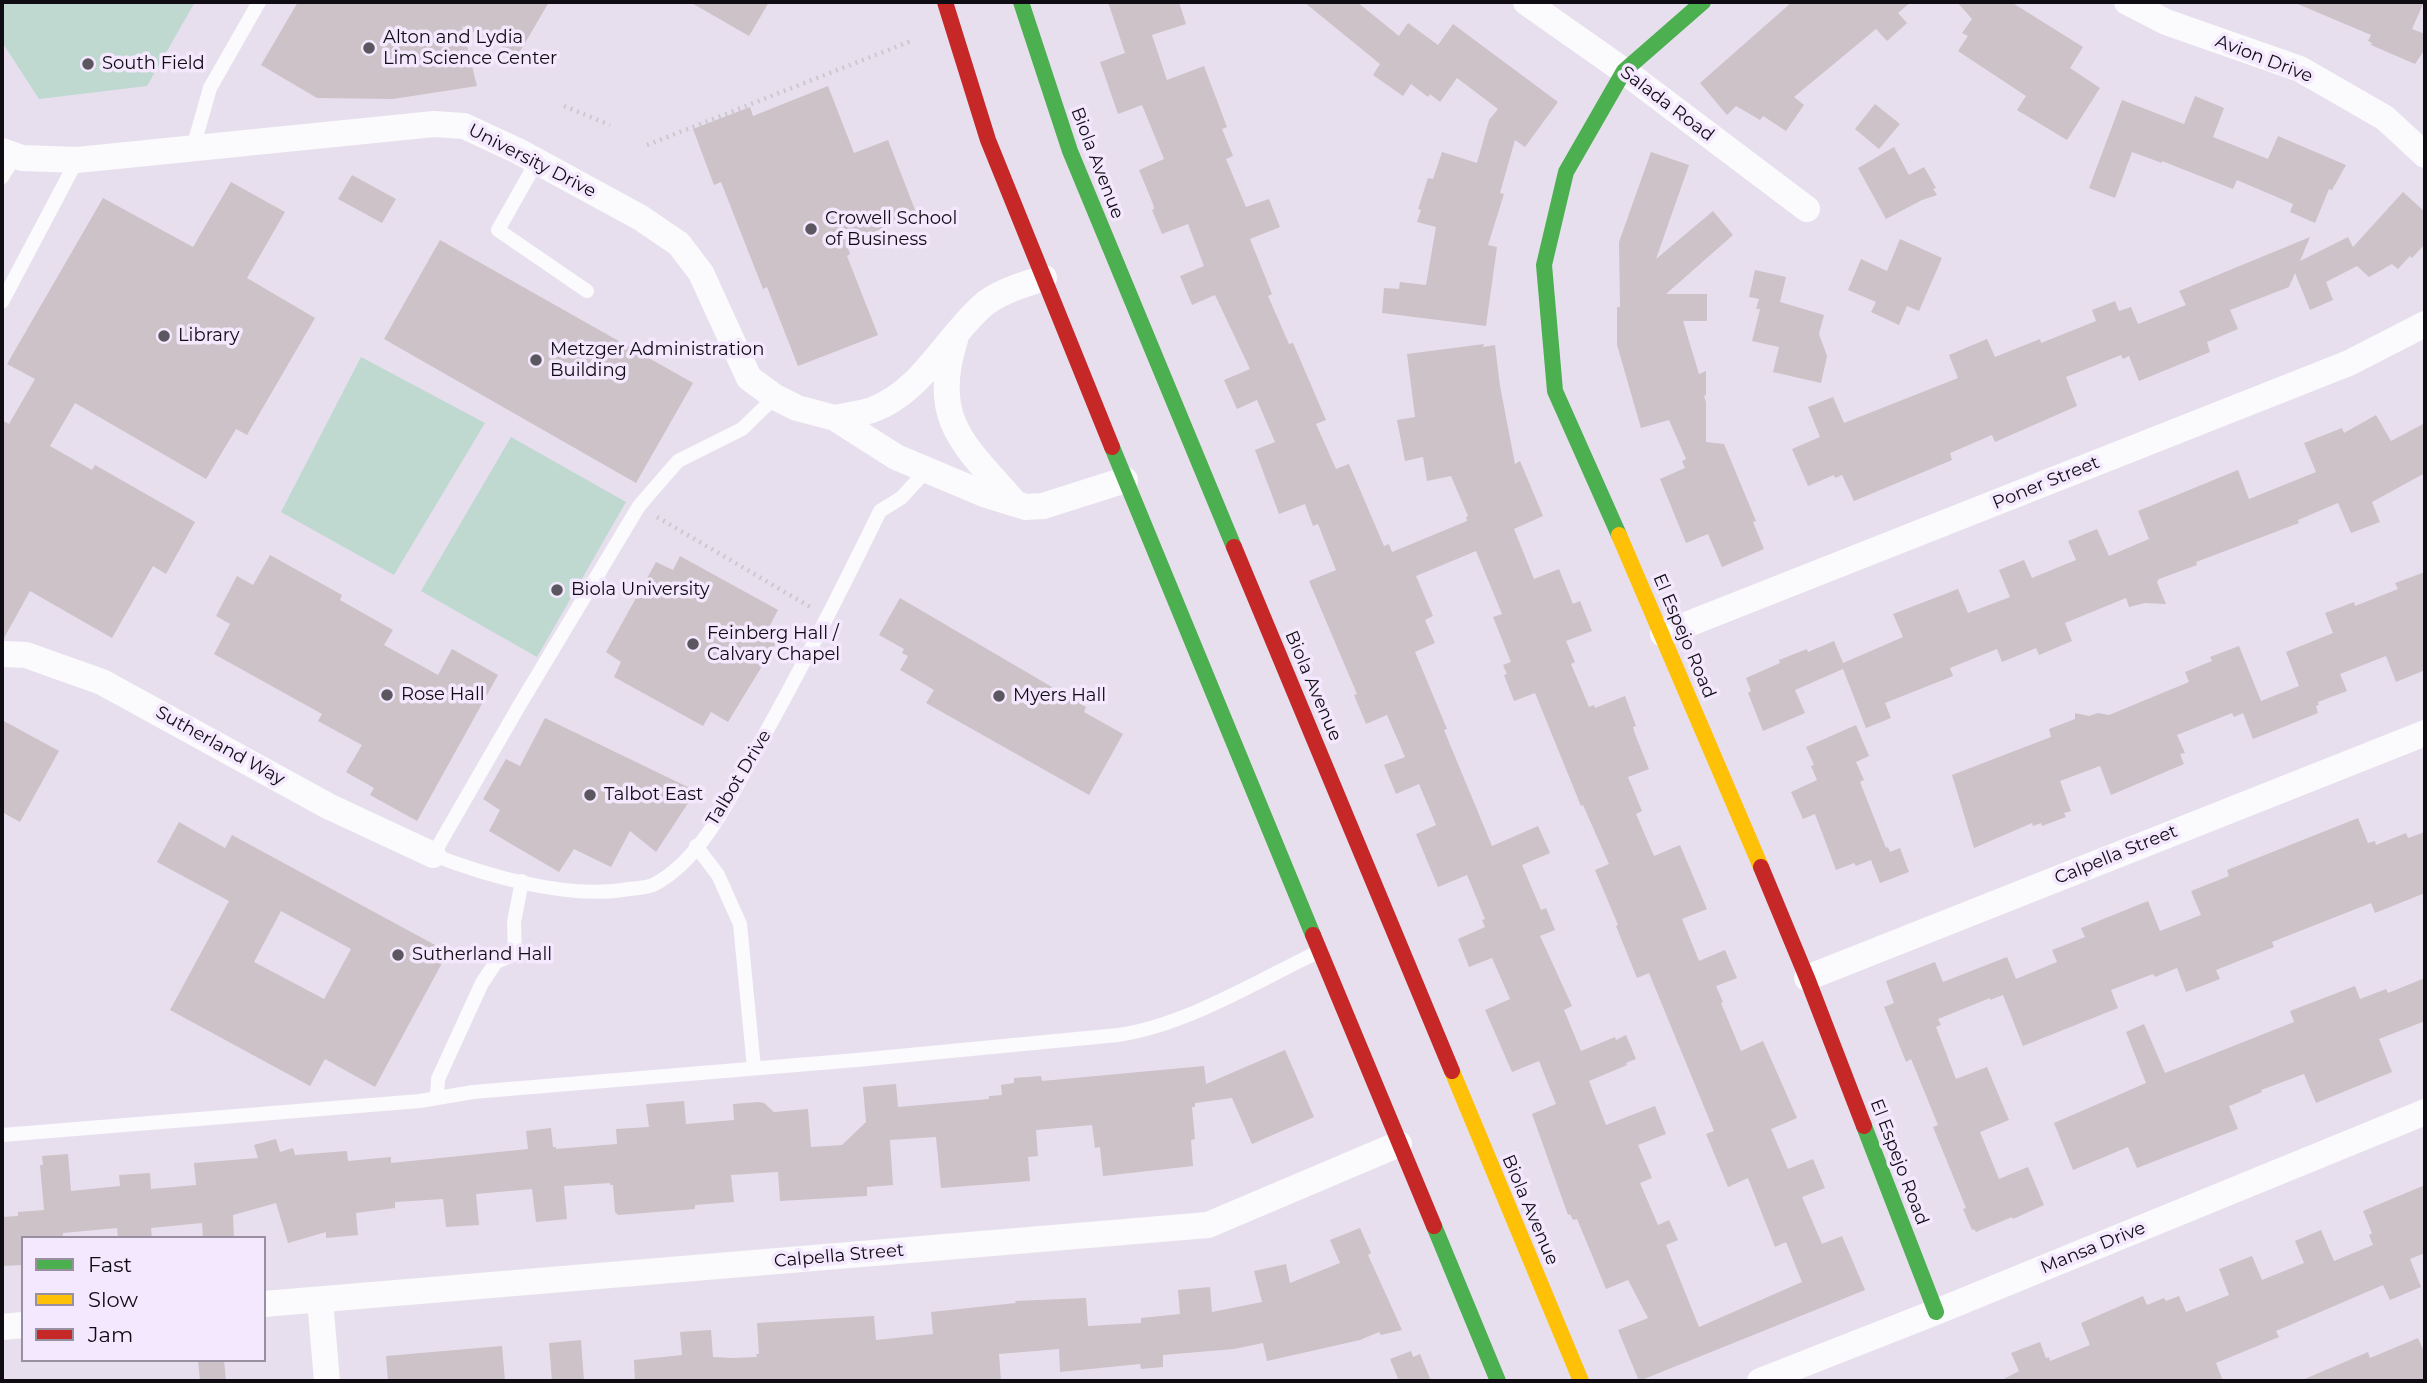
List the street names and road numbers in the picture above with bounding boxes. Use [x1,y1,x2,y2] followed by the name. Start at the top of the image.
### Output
[2212,31,2316,87] street label: Avion Drive
[1616,62,1718,146] street label: Salada Road
[1066,104,1128,222] street label: Biola Avenue
[464,119,600,203] street label: University Drive
[1989,452,2103,514] street label: Poner Street
[1648,570,1720,702] street label: El Espejo Road
[1280,628,1346,744] street label: Biola Avenue
[152,702,288,790] street label: Sutherland Way
[702,726,776,830] street label: Talbot Drive
[2051,821,2181,889] street label: Calpella Street
[1865,1096,1933,1228] street label: El Espejo Road
[1497,1152,1563,1268] street label: Biola Avenue
[2037,1217,2149,1279] street label: Mansa Drive
[773,1240,905,1272] street label: Calpella Street

